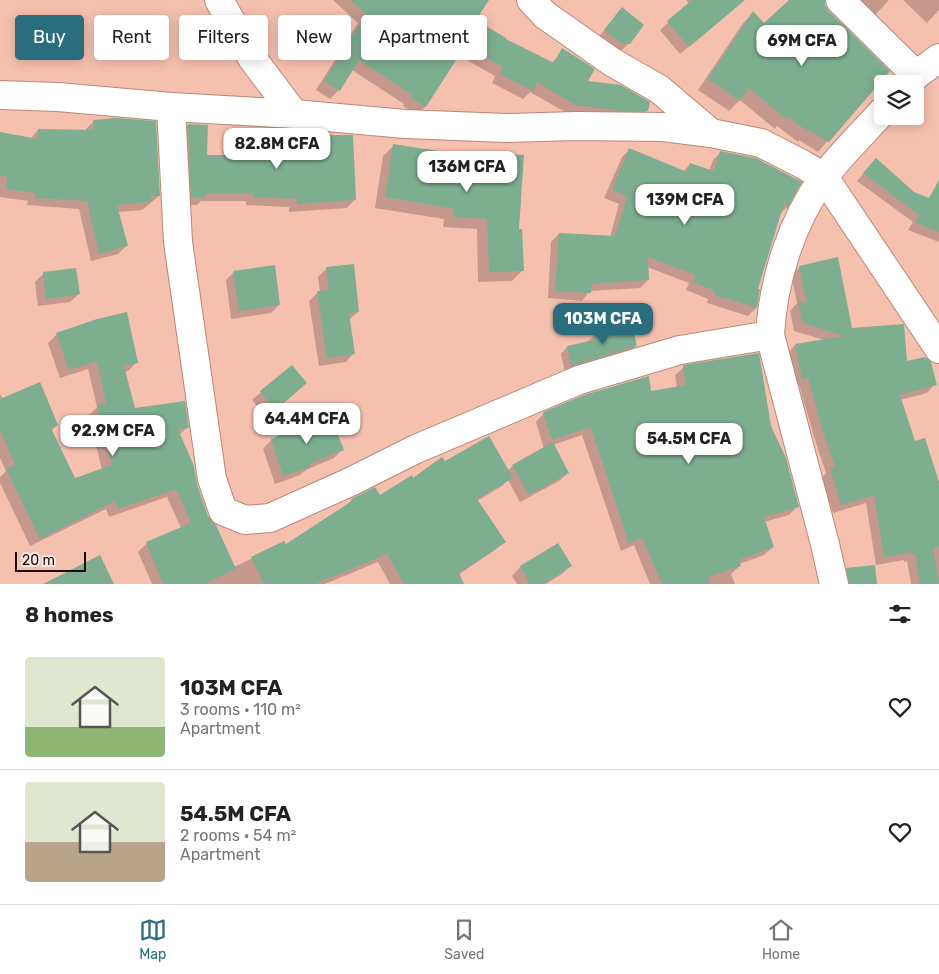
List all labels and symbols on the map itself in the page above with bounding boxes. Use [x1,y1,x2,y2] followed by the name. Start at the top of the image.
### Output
[756,24,848,67] pin: 69M CFA
[220,128,334,170] pin: 82.8M CFA
[415,150,519,193] pin: 136M CFA
[633,184,737,226] pin: 139M CFA
[551,302,655,345] pin: 103M CFA
[250,402,364,445] pin: 64.4M CFA
[56,414,170,457] pin: 92.9M CFA
[632,422,746,465] pin: 54.5M CFA
[15,549,86,572] scale bar

